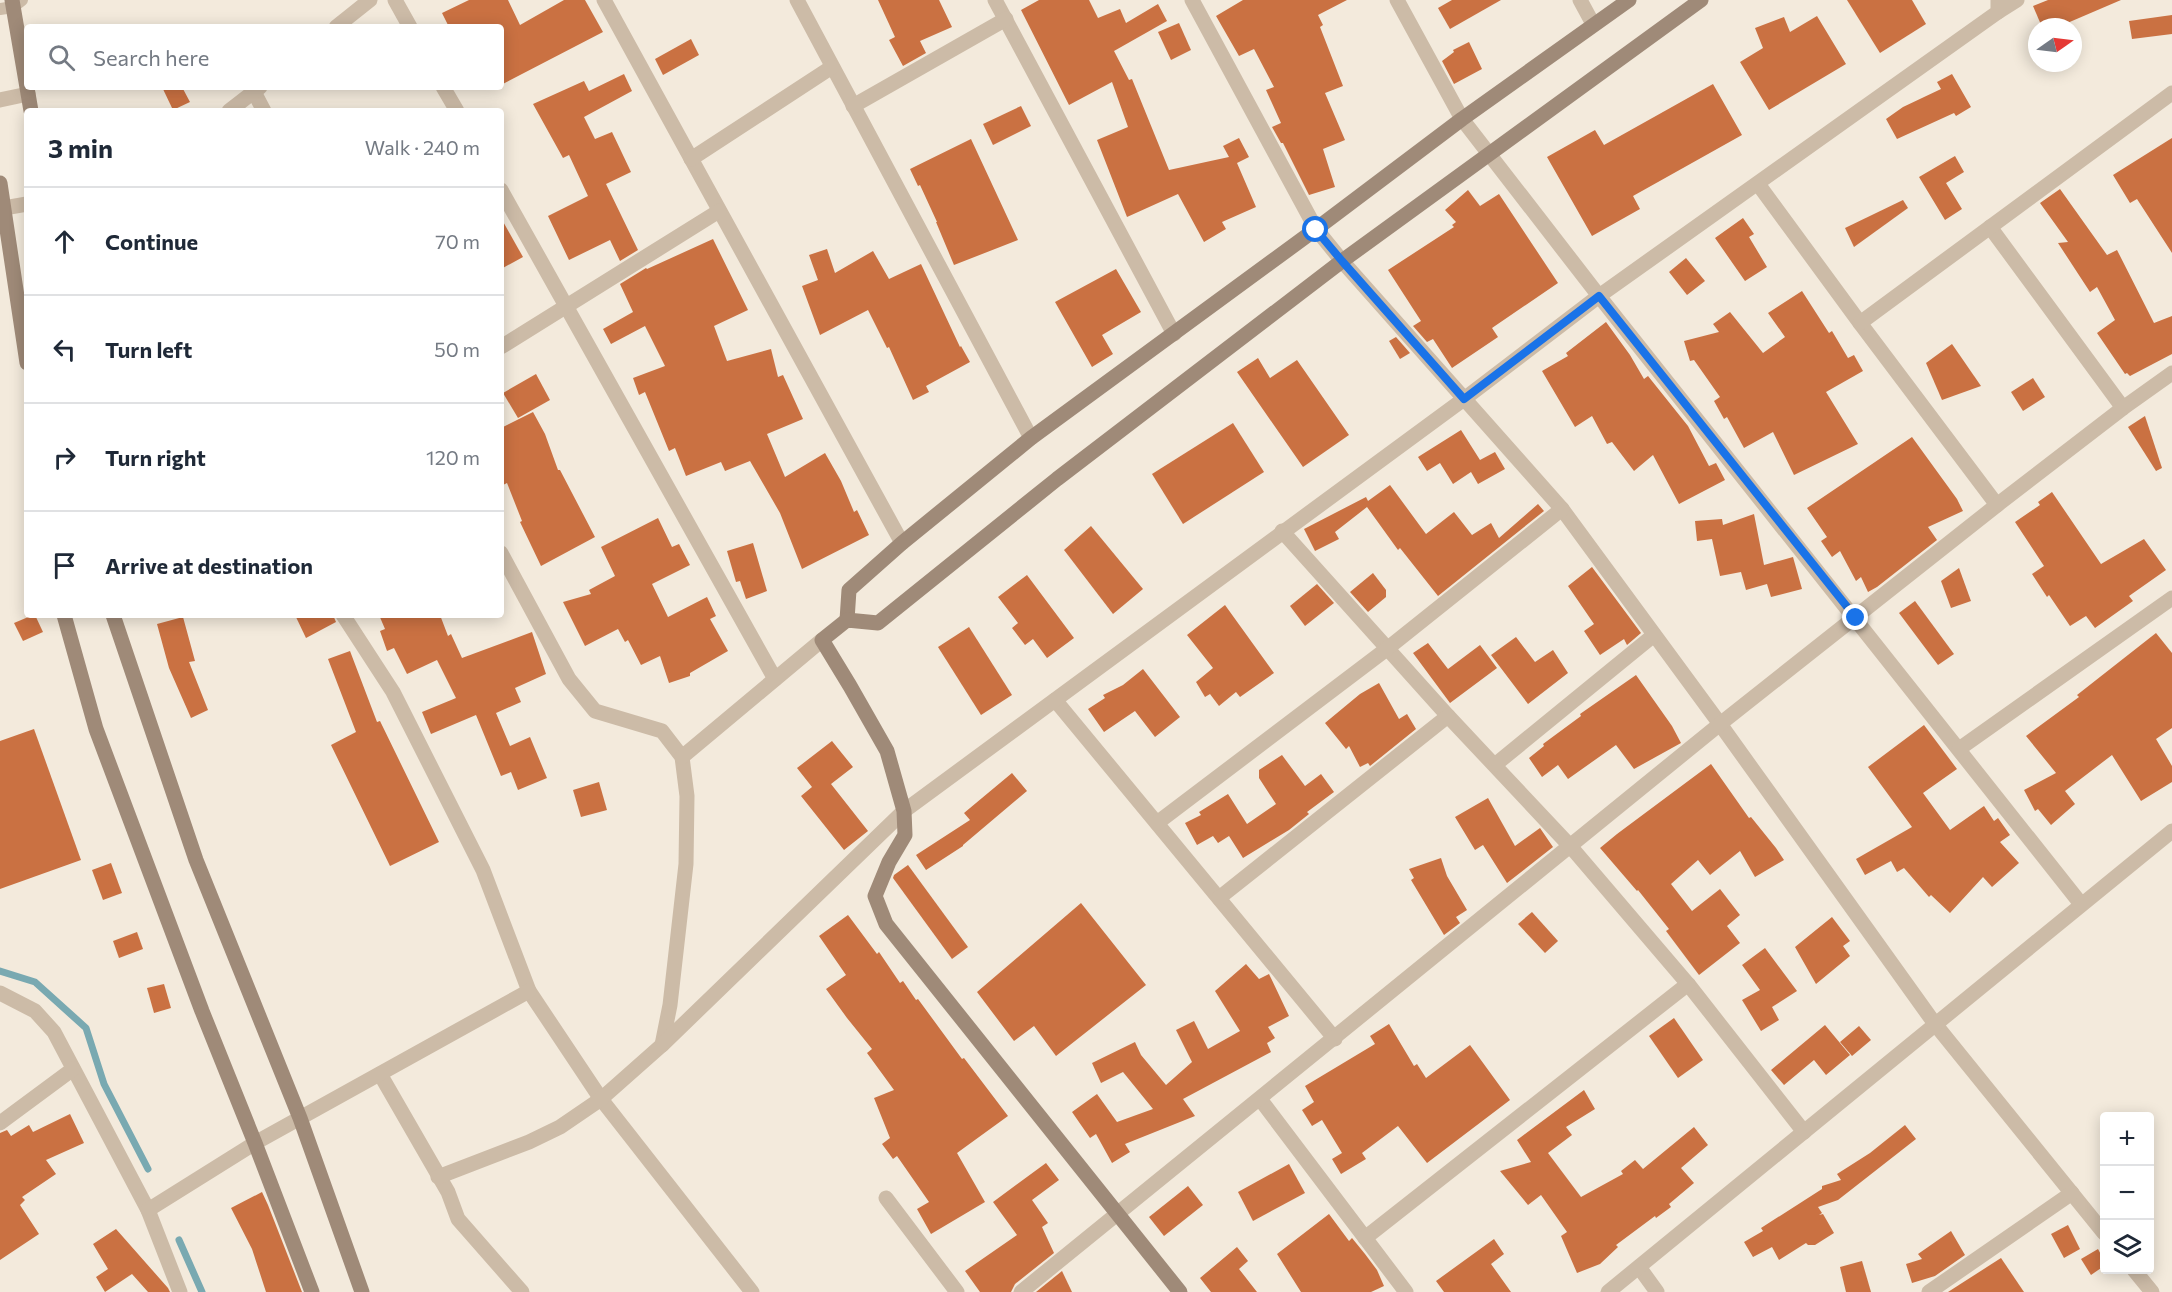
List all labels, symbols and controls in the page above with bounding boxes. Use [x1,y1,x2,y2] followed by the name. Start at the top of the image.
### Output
[2028,18,2082,72] north arrow
[24,24,504,90] search box
[45,41,78,74] icon: search
[93,44,209,71] text: Search here
[48,132,113,163] text: 3 min
[365,135,480,159] text: Walk · 240 m
[1302,216,1328,242] route start
[48,225,81,258] icon: ahead
[105,228,198,255] text: Continue
[435,229,480,253] text: 70 m
[48,333,81,366] icon: left
[105,336,192,363] text: Turn left
[434,337,480,361] text: 50 m
[48,441,81,474] icon: right
[105,444,206,471] text: Turn right
[426,445,480,469] text: 120 m
[48,549,81,582] icon: arrive
[105,552,313,579] text: Arrive at destination
[1842,604,1868,630] route end
[2100,1112,2154,1274] map controls
[2100,1112,2154,1166] button: +
[2100,1166,2154,1220] button: −
[2100,1220,2154,1274] button: layers

